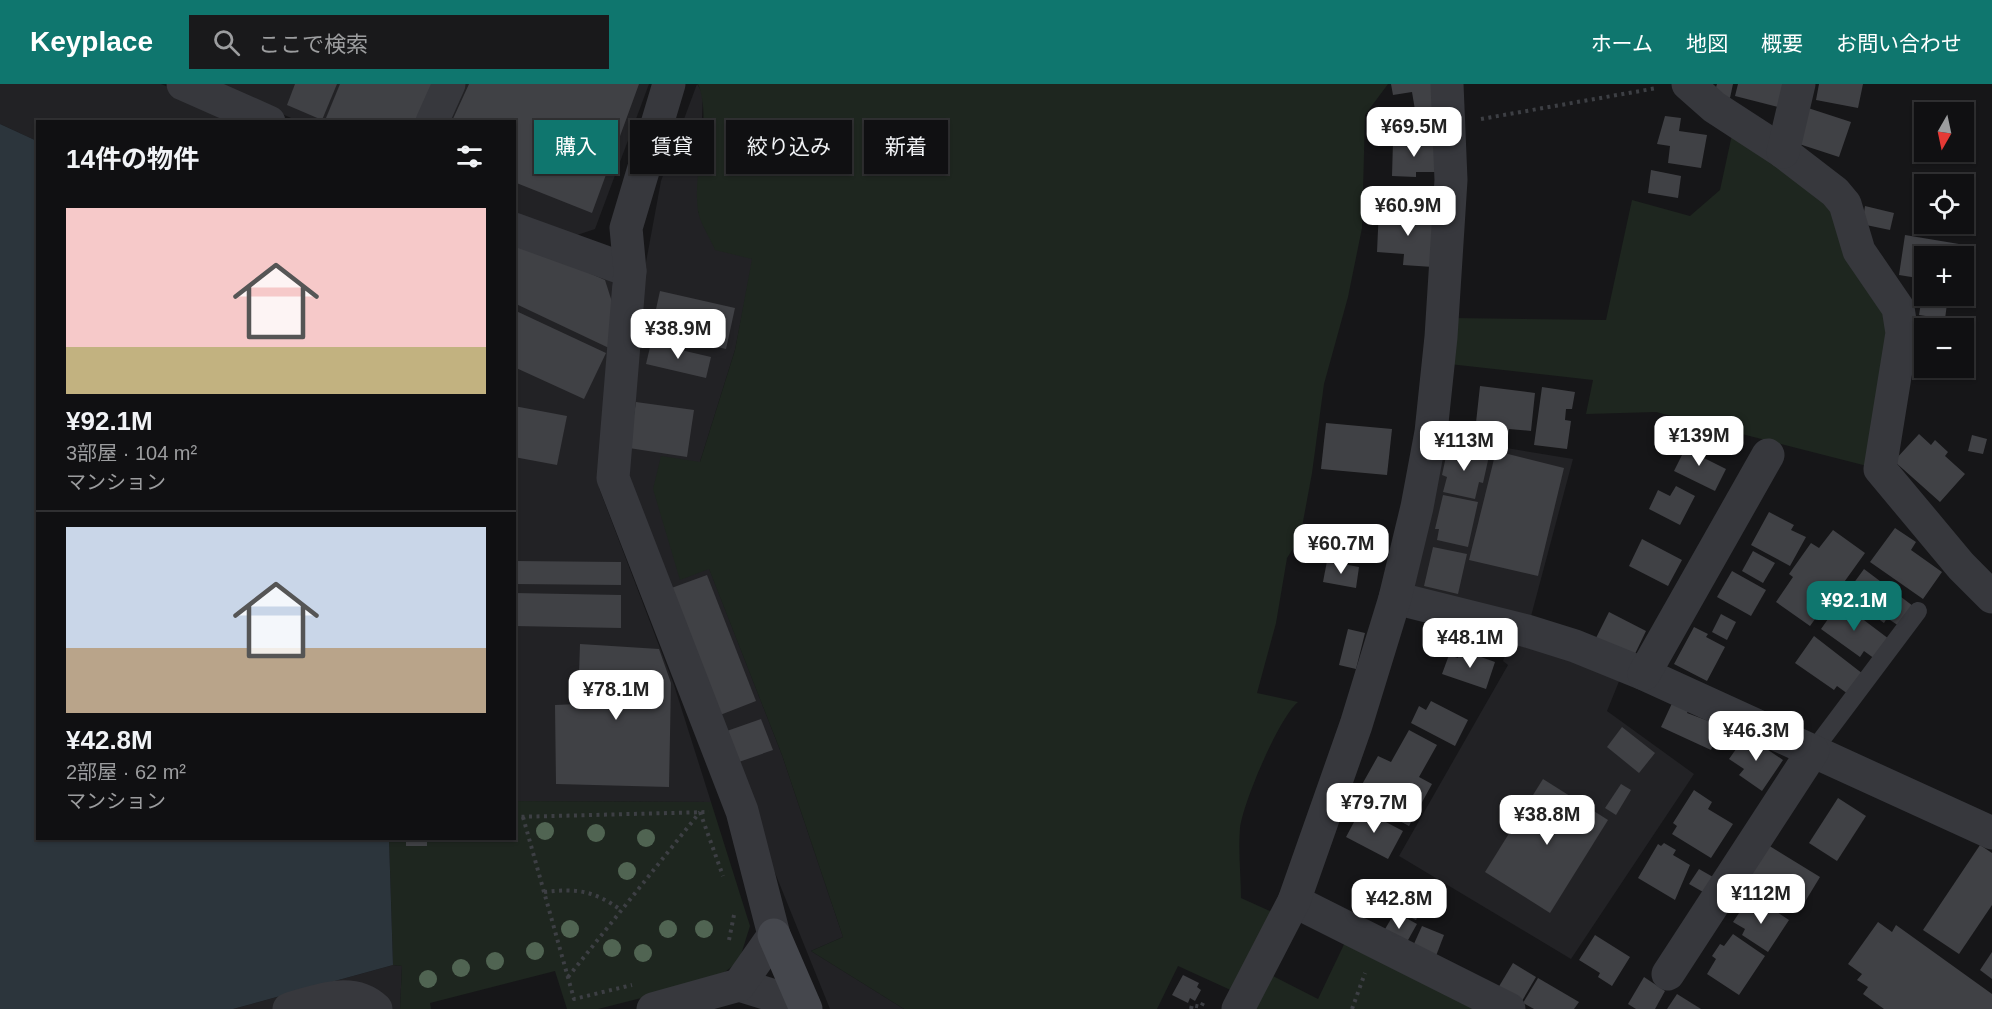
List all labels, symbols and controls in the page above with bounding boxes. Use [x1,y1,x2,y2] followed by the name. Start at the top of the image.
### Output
[189,15,609,69] search box
[30,26,153,57] text: Keyplace
[210,26,243,59] icon: search
[258,32,368,57] text: ここで検索
[1591,32,1653,55] text: ホーム
[1686,32,1728,55] text: 地図
[1761,32,1803,55] text: 概要
[1836,32,1962,55] text: お問い合わせ
[1914,102,1974,162] north arrow
[1914,102,1974,378] map controls
[1365,107,1463,158] pin: ¥69.5M
[1381,115,1447,137] text: ¥69.5M
[534,120,618,174] chip: 購入
[630,120,714,174] chip: 賃貸
[726,120,852,174] chip: 絞り込み
[864,120,948,174] chip: 新着
[453,140,486,173] icon: filters
[66,144,199,174] text: 14件の物件
[1914,174,1974,234] button: locate
[1359,186,1457,237] pin: ¥60.9M
[1375,194,1441,216] text: ¥60.9M
[1914,246,1974,306] button: +
[222,247,330,355] icon: home
[629,309,727,360] pin: ¥38.9M
[645,317,711,339] text: ¥38.9M
[1914,318,1974,378] button: −
[66,406,153,436] text: ¥92.1M
[1657,416,1741,467] pin: ¥139M
[1422,421,1506,472] pin: ¥113M
[1668,424,1730,446] text: ¥139M
[1434,429,1494,451] text: ¥113M
[66,442,197,464] text: 3部屋 · 104 m²
[66,471,166,493] text: マンション
[1292,524,1390,575] pin: ¥60.7M
[1308,532,1374,554] text: ¥60.7M
[222,566,330,674] icon: home
[1805,581,1903,632] pin: ¥92.1M
[1821,589,1887,611] text: ¥92.1M
[1421,618,1519,669] pin: ¥48.1M
[1437,626,1503,648] text: ¥48.1M
[567,670,665,721] pin: ¥78.1M
[583,678,649,700] text: ¥78.1M
[1707,711,1805,762] pin: ¥46.3M
[1723,719,1789,741] text: ¥46.3M
[66,725,153,755] text: ¥42.8M
[66,761,186,783] text: 2部屋 · 62 m²
[1325,783,1423,834] pin: ¥79.7M
[66,790,166,812] text: マンション
[1341,791,1407,813] text: ¥79.7M
[1498,795,1596,846] pin: ¥38.8M
[1514,803,1580,825] text: ¥38.8M
[1719,874,1803,925] pin: ¥112M
[1350,879,1448,930] pin: ¥42.8M
[1731,882,1791,904] text: ¥112M
[1366,887,1432,909] text: ¥42.8M

